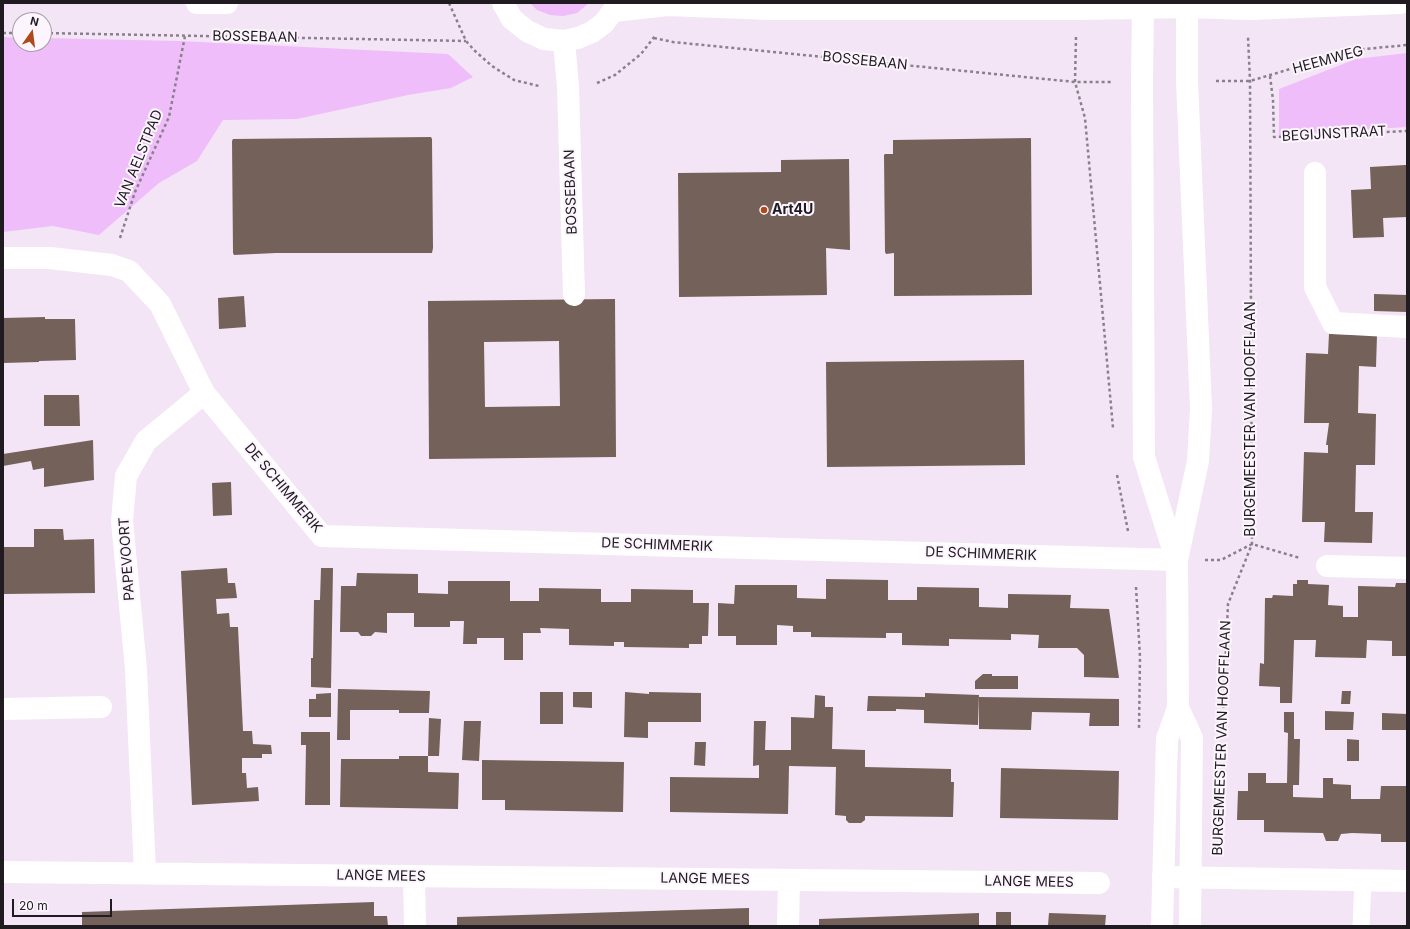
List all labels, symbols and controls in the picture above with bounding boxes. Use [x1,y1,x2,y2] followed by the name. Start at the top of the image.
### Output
[12,12,52,52] north arrow
[29,14,40,29] text: N
[212,28,298,46] street label: BOSSEBAAN
[1291,42,1365,78] street label: HEEMWEG
[822,48,908,74] street label: BOSSEBAAN
[112,107,166,211] street label: VAN AELSTPAD
[1281,123,1387,145] street label: BEGIJNSTRAAT
[561,149,581,235] street label: BOSSEBAAN
[772,202,813,218] place label: Art4U
[759,205,769,215] marker: Art4U
[1243,301,1259,537] street label: BURGEMEESTER VAN HOOFFLAAN
[241,440,325,536] street label: DE SCHIMMERIK
[116,517,138,601] street label: PAPEVOORT
[601,535,713,555] street label: DE SCHIMMERIK
[925,544,1037,564] street label: DE SCHIMMERIK
[1209,620,1235,856] street label: BURGEMEESTER VAN HOOFFLAAN
[336,867,426,885] street label: LANGE MEES
[660,870,750,888] street label: LANGE MEES
[984,873,1074,891] street label: LANGE MEES
[14,891,114,917] scale bar
[19,898,48,913] text: 20 m

